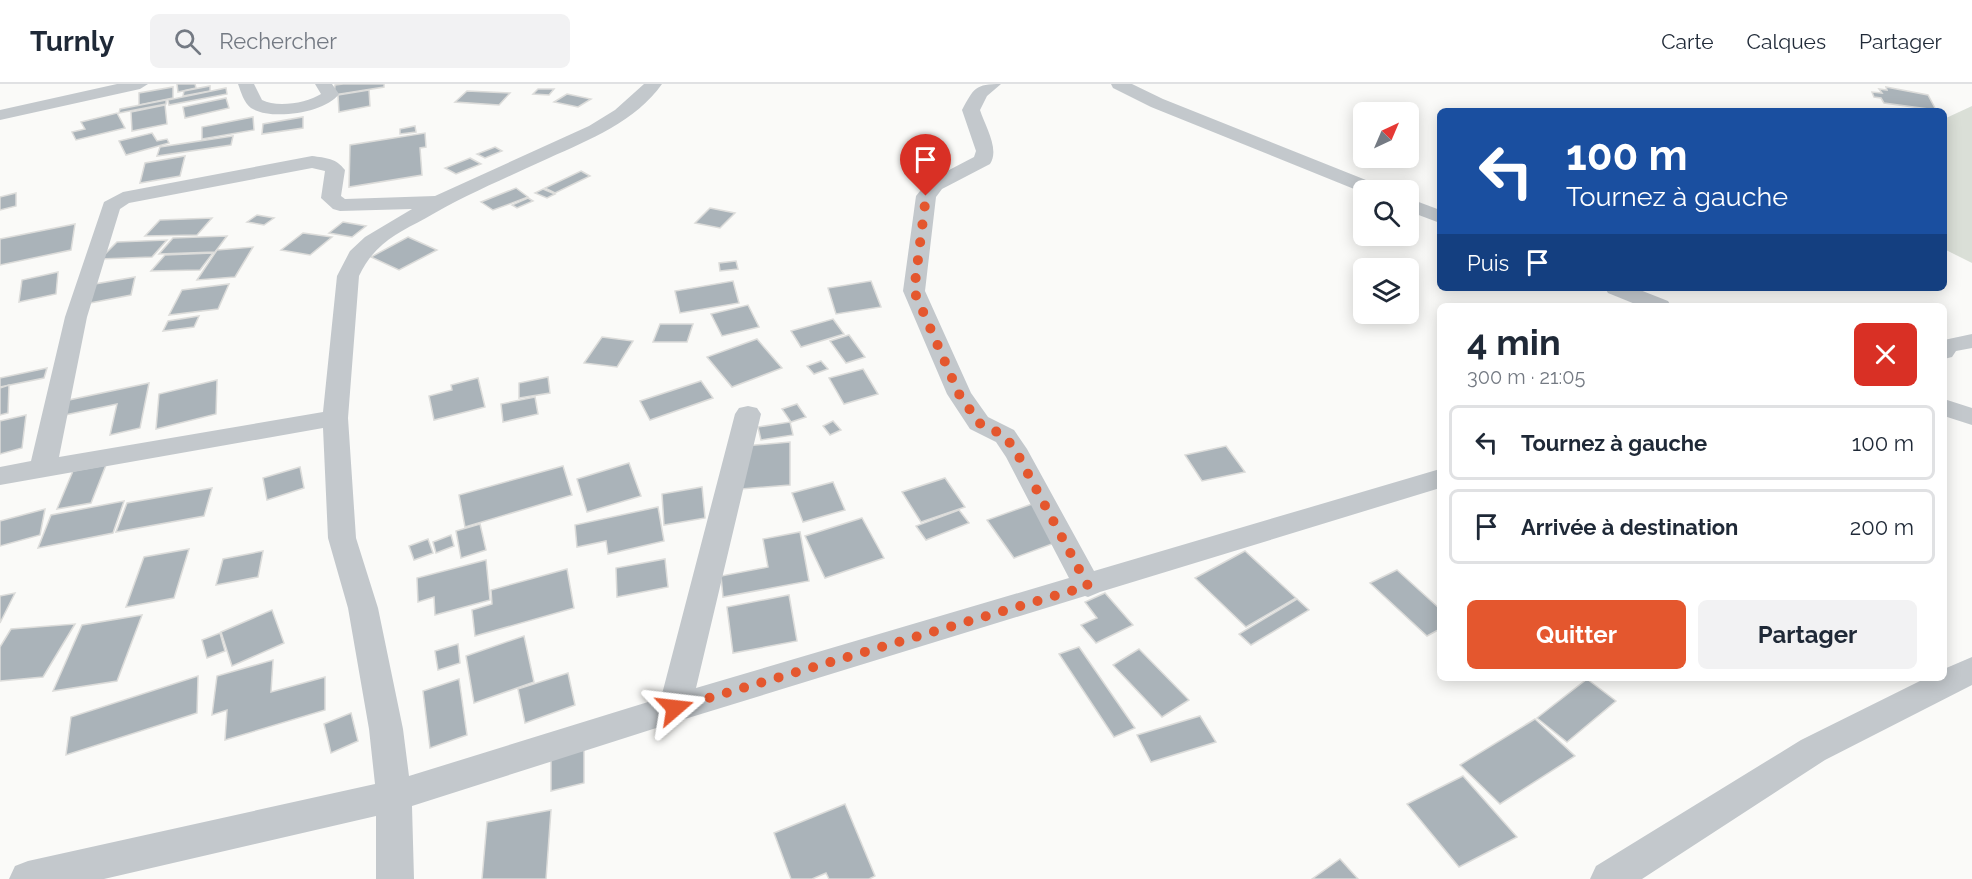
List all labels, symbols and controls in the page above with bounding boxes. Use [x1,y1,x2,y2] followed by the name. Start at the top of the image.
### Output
[150,14,570,68] search box
[30,25,114,58] text: Turnly
[171,25,204,58] icon: search
[219,28,337,54] text: Rechercher
[1661,29,1714,54] text: Carte
[1747,29,1826,54] text: Calques
[1859,29,1942,54] text: Partager
[1353,102,1419,168] north arrow
[1353,102,1419,324] map controls
[1566,131,1688,180] text: 100 m
[1467,132,1545,210] icon: left
[900,134,951,196] pin
[909,143,942,176] icon: arrive
[1353,180,1419,246] button: search
[1566,181,1788,212] text: Tournez à gauche
[1521,246,1554,279] icon: arrive
[1467,250,1509,276] text: Puis
[1353,258,1419,324] button: layers
[1467,321,1561,363] text: 4 min
[1854,323,1917,386] button: close
[1467,365,1586,389] text: 300 m · 21:05
[1470,426,1503,459] icon: left
[1521,430,1707,456] text: Tournez à gauche
[1852,430,1914,456] text: 100 m
[1470,510,1503,543] icon: arrive
[1521,514,1738,540] text: Arrivée à destination
[1850,514,1914,540] text: 200 m
[1467,600,1686,669] button: Quitter
[1698,600,1917,669] button: Partager
[643,676,707,740] position arrow

